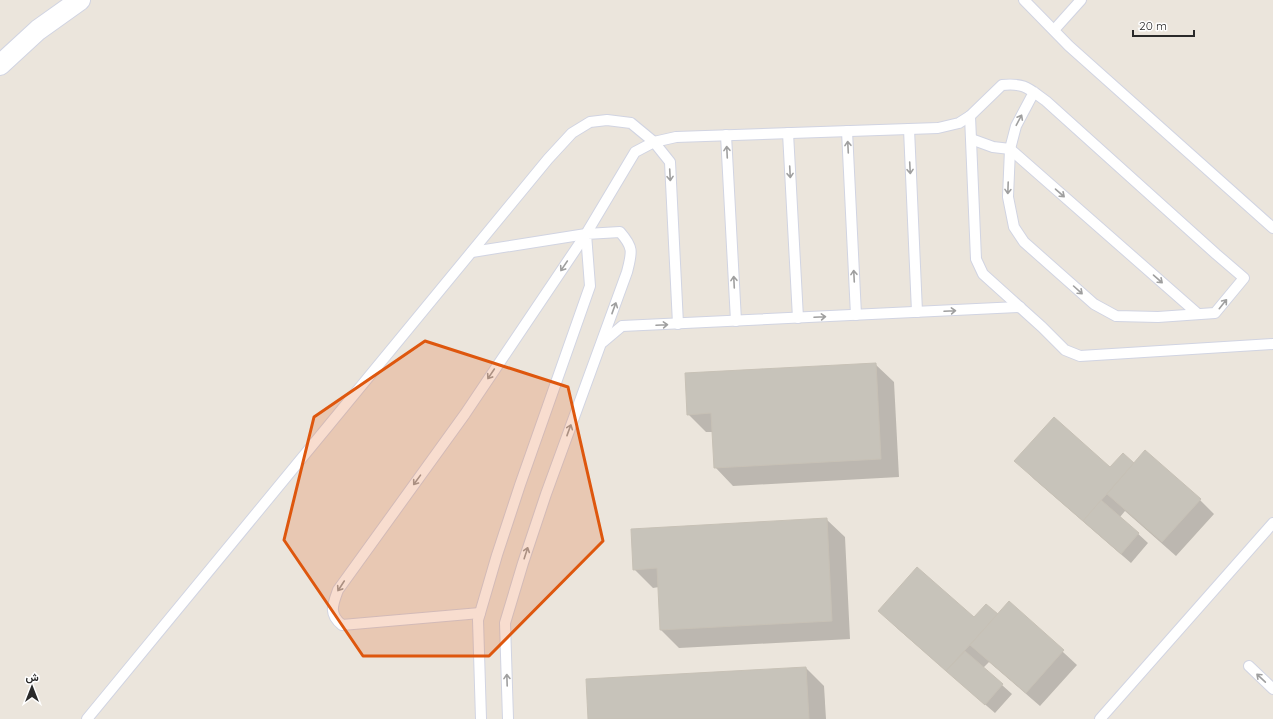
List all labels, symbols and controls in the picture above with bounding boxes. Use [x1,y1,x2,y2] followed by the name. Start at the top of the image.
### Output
[1133,12,1194,38] scale bar
[1139,18,1167,33] text: 20 m
[1016,114,1023,126] one-way arrow
[844,141,852,154] one-way arrow
[724,146,731,159] one-way arrow
[907,161,914,174] one-way arrow
[786,165,793,178] one-way arrow
[667,168,674,181] one-way arrow
[1004,181,1012,194] one-way arrow
[1055,189,1065,198] one-way arrow
[560,260,568,271] one-way arrow
[850,270,858,283] one-way arrow
[1152,274,1162,283] one-way arrow
[730,276,738,289] one-way arrow
[1073,285,1083,294] one-way arrow
[1218,298,1227,309] one-way arrow
[611,302,618,315] one-way arrow
[943,307,956,314] one-way arrow
[813,313,826,321] one-way arrow
[655,321,668,328] one-way arrow
[487,368,495,380] one-way arrow
[566,424,573,437] one-way arrow
[413,475,421,486] one-way arrow
[523,547,530,560] one-way arrow
[337,580,345,591] one-way arrow
[12,667,52,707] north arrow
[25,670,39,684] text: ش
[1256,673,1266,683] one-way arrow
[503,674,511,687] one-way arrow

